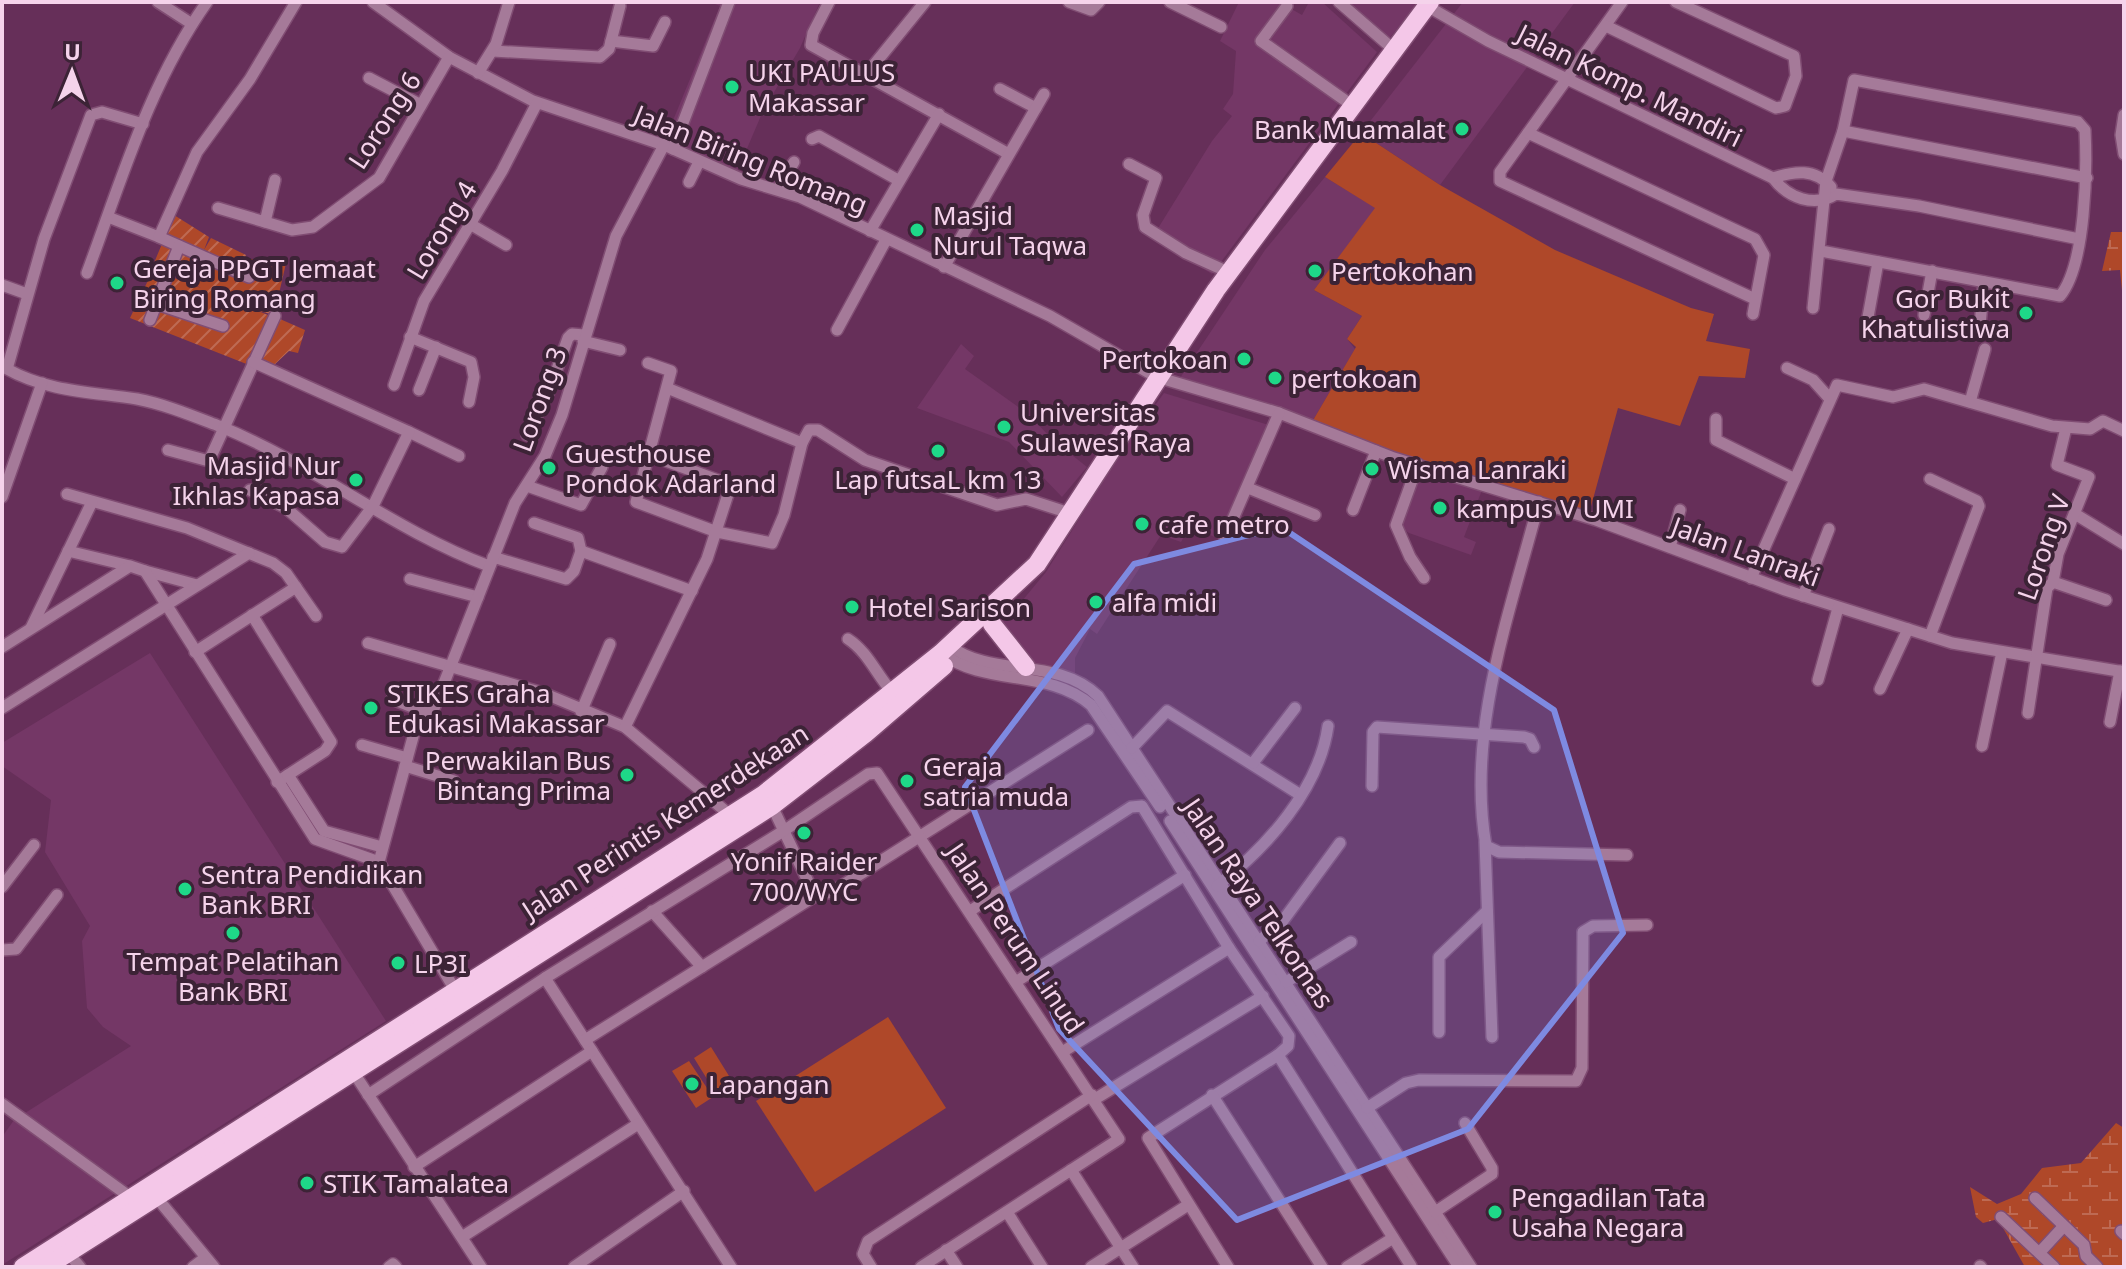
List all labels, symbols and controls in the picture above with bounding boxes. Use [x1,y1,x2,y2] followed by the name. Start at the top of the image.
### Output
[1509,14,1748,155] street label: Jalan Komp. Mandiri
[32,32,112,112] north arrow
[64,36,81,66] text: U
[748,54,895,120] place label: UKI PAULUS Makassar
[339,64,429,176] street label: Lorong 6
[723,78,741,96] marker: UKI PAULUS Makassar
[626,95,873,222] street label: Jalan Biring Romang
[1254,111,1446,147] place label: Bank Muamalat
[1453,120,1471,138] marker: Bank Muamalat
[398,174,485,286] street label: Lorong 4
[933,197,1087,263] place label: Masjid Nurul Taqwa
[908,221,926,239] marker: Masjid Nurul Taqwa
[133,250,376,316] place label: Gereja PPGT Jemaat Biring Romang
[1331,253,1474,289] place label: Pertokohan
[1306,262,1324,280] marker: Pertokohan
[108,274,126,292] marker: Gereja PPGT Jemaat Biring Romang
[1861,280,2010,346] place label: Gor Bukit Khatulistiwa
[2017,304,2035,322] marker: Gor Bukit Khatulistiwa
[1101,341,1228,377] place label: Pertokoan
[503,342,575,456] street label: Lorong 3
[1235,350,1253,368] marker: Pertokoan
[1291,360,1418,396] place label: pertokoan
[1266,369,1284,387] marker: pertokoan
[1020,394,1191,460] place label: Universitas Sulawesi Raya
[995,418,1013,436] marker: Universitas Sulawesi Raya
[565,435,776,501] place label: Guesthouse Pondok Adarland
[929,442,947,460] marker: Lap futsaL km 13
[172,447,340,513] place label: Masjid Nur Ikhlas Kapasa
[1388,451,1567,487] place label: Wisma Lanraki
[540,459,558,477] marker: Guesthouse Pondok Adarland
[1363,460,1381,478] marker: Wisma Lanraki
[834,461,1042,497] place label: Lap futsaL km 13
[347,471,365,489] marker: Masjid Nur Ikhlas Kapasa
[2008,489,2078,605] street label: Lorong V
[1456,490,1634,526] place label: kampus V UMI
[1431,499,1449,517] marker: kampus V UMI
[1158,506,1290,542] place label: cafe metro
[1664,506,1825,595] street label: Jalan Lanraki
[1133,515,1151,533] marker: cafe metro
[1112,584,1217,620] place label: alfa midi
[868,589,1031,625] place label: Hotel Sarison
[1087,593,1105,611] marker: alfa midi
[843,598,861,616] marker: Hotel Sarison
[387,675,605,741] place label: STIKES Graha Edukasi Makassar
[362,699,380,717] marker: STIKES Graha Edukasi Makassar
[512,715,815,929] street label: Jalan Perintis Kemerdekaan
[425,742,611,808] place label: Perwakilan Bus Bintang Prima
[923,748,1069,814] place label: Geraja satria muda
[618,766,636,784] marker: Perwakilan Bus Bintang Prima
[898,772,916,790] marker: Geraja satria muda
[1174,788,1343,1015] street label: Jalan Raya Telkomas
[795,824,813,842] marker: Yonif Raider 700/WYC
[937,833,1093,1040] street label: Jalan Perum Linud
[731,843,878,909] place label: Yonif Raider 700/WYC
[201,856,423,922] place label: Sentra Pendidikan Bank BRI
[176,880,194,898] marker: Sentra Pendidikan Bank BRI
[224,924,242,942] marker: Tempat Pelatihan Bank BRI
[127,943,339,1009] place label: Tempat Pelatihan Bank BRI
[414,945,467,981] place label: LP3I
[389,954,407,972] marker: LP3I
[708,1066,830,1102] place label: Lapangan
[683,1075,701,1093] marker: Lapangan
[323,1165,509,1201] place label: STIK Tamalatea
[298,1174,316,1192] marker: STIK Tamalatea
[1511,1179,1706,1245] place label: Pengadilan Tata Usaha Negara
[1486,1203,1504,1221] marker: Pengadilan Tata Usaha Negara

